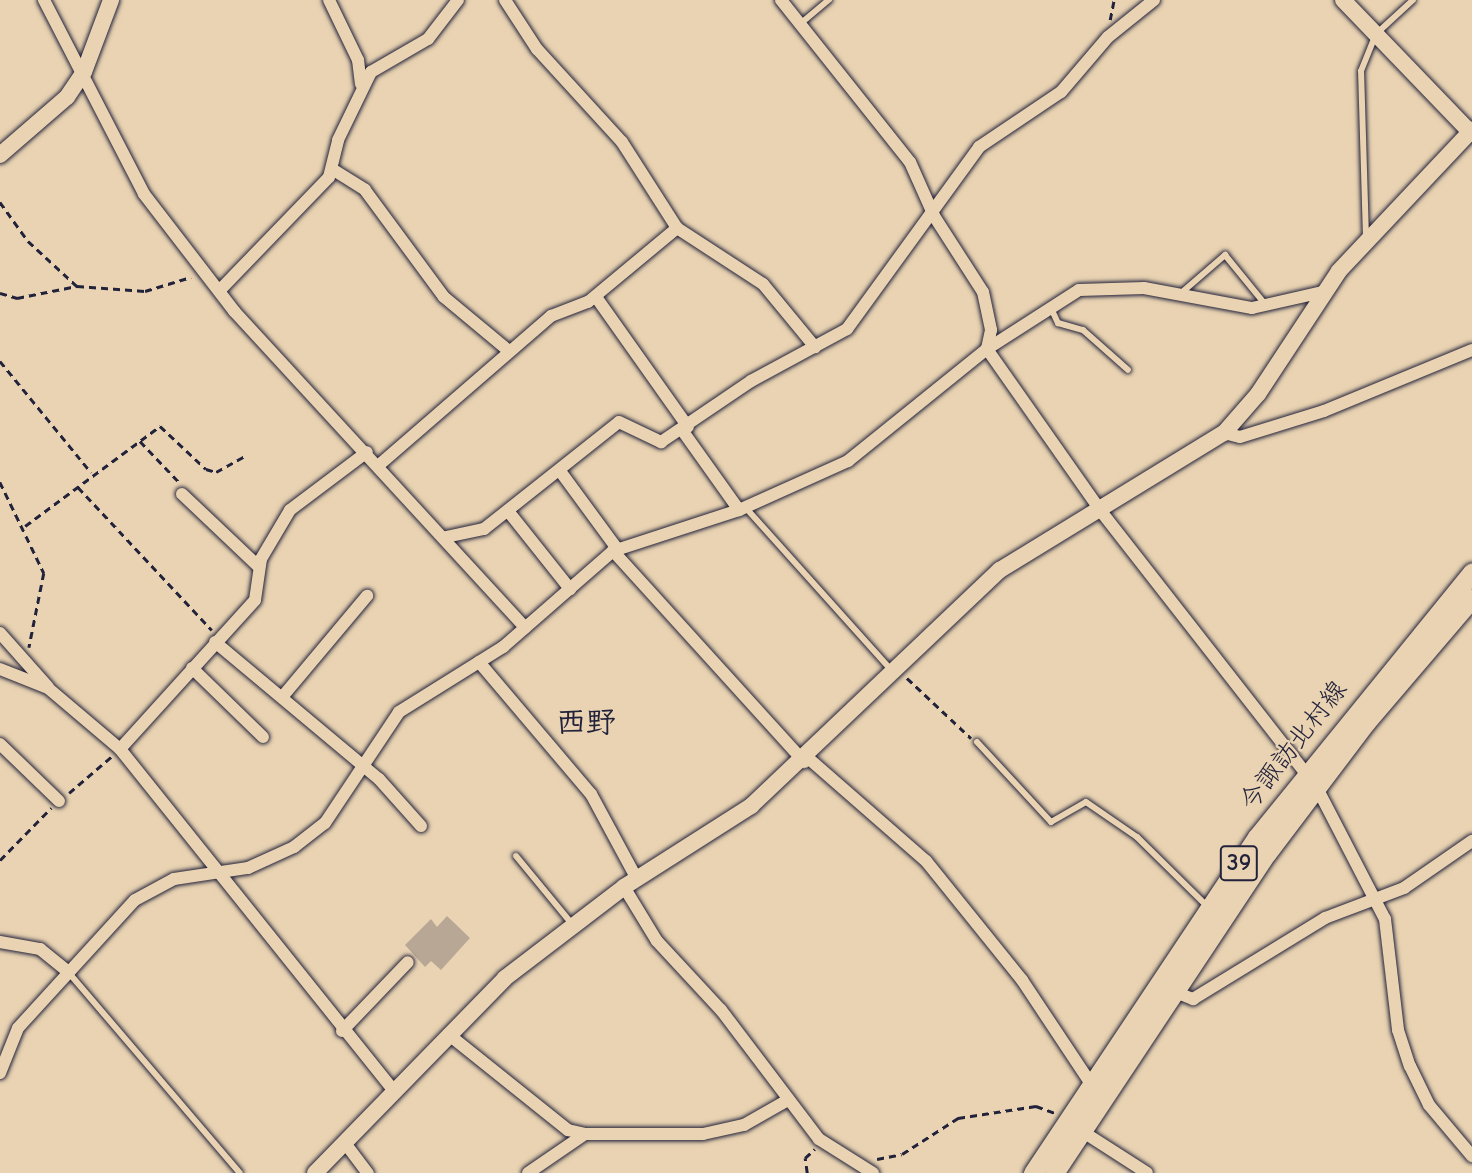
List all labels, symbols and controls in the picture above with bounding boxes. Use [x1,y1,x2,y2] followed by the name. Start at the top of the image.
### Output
[1234,675,1354,817] street label: 今諏訪北村線
[556,705,616,741] district label: 西野
[1220,842,1258,884] road number: 39

